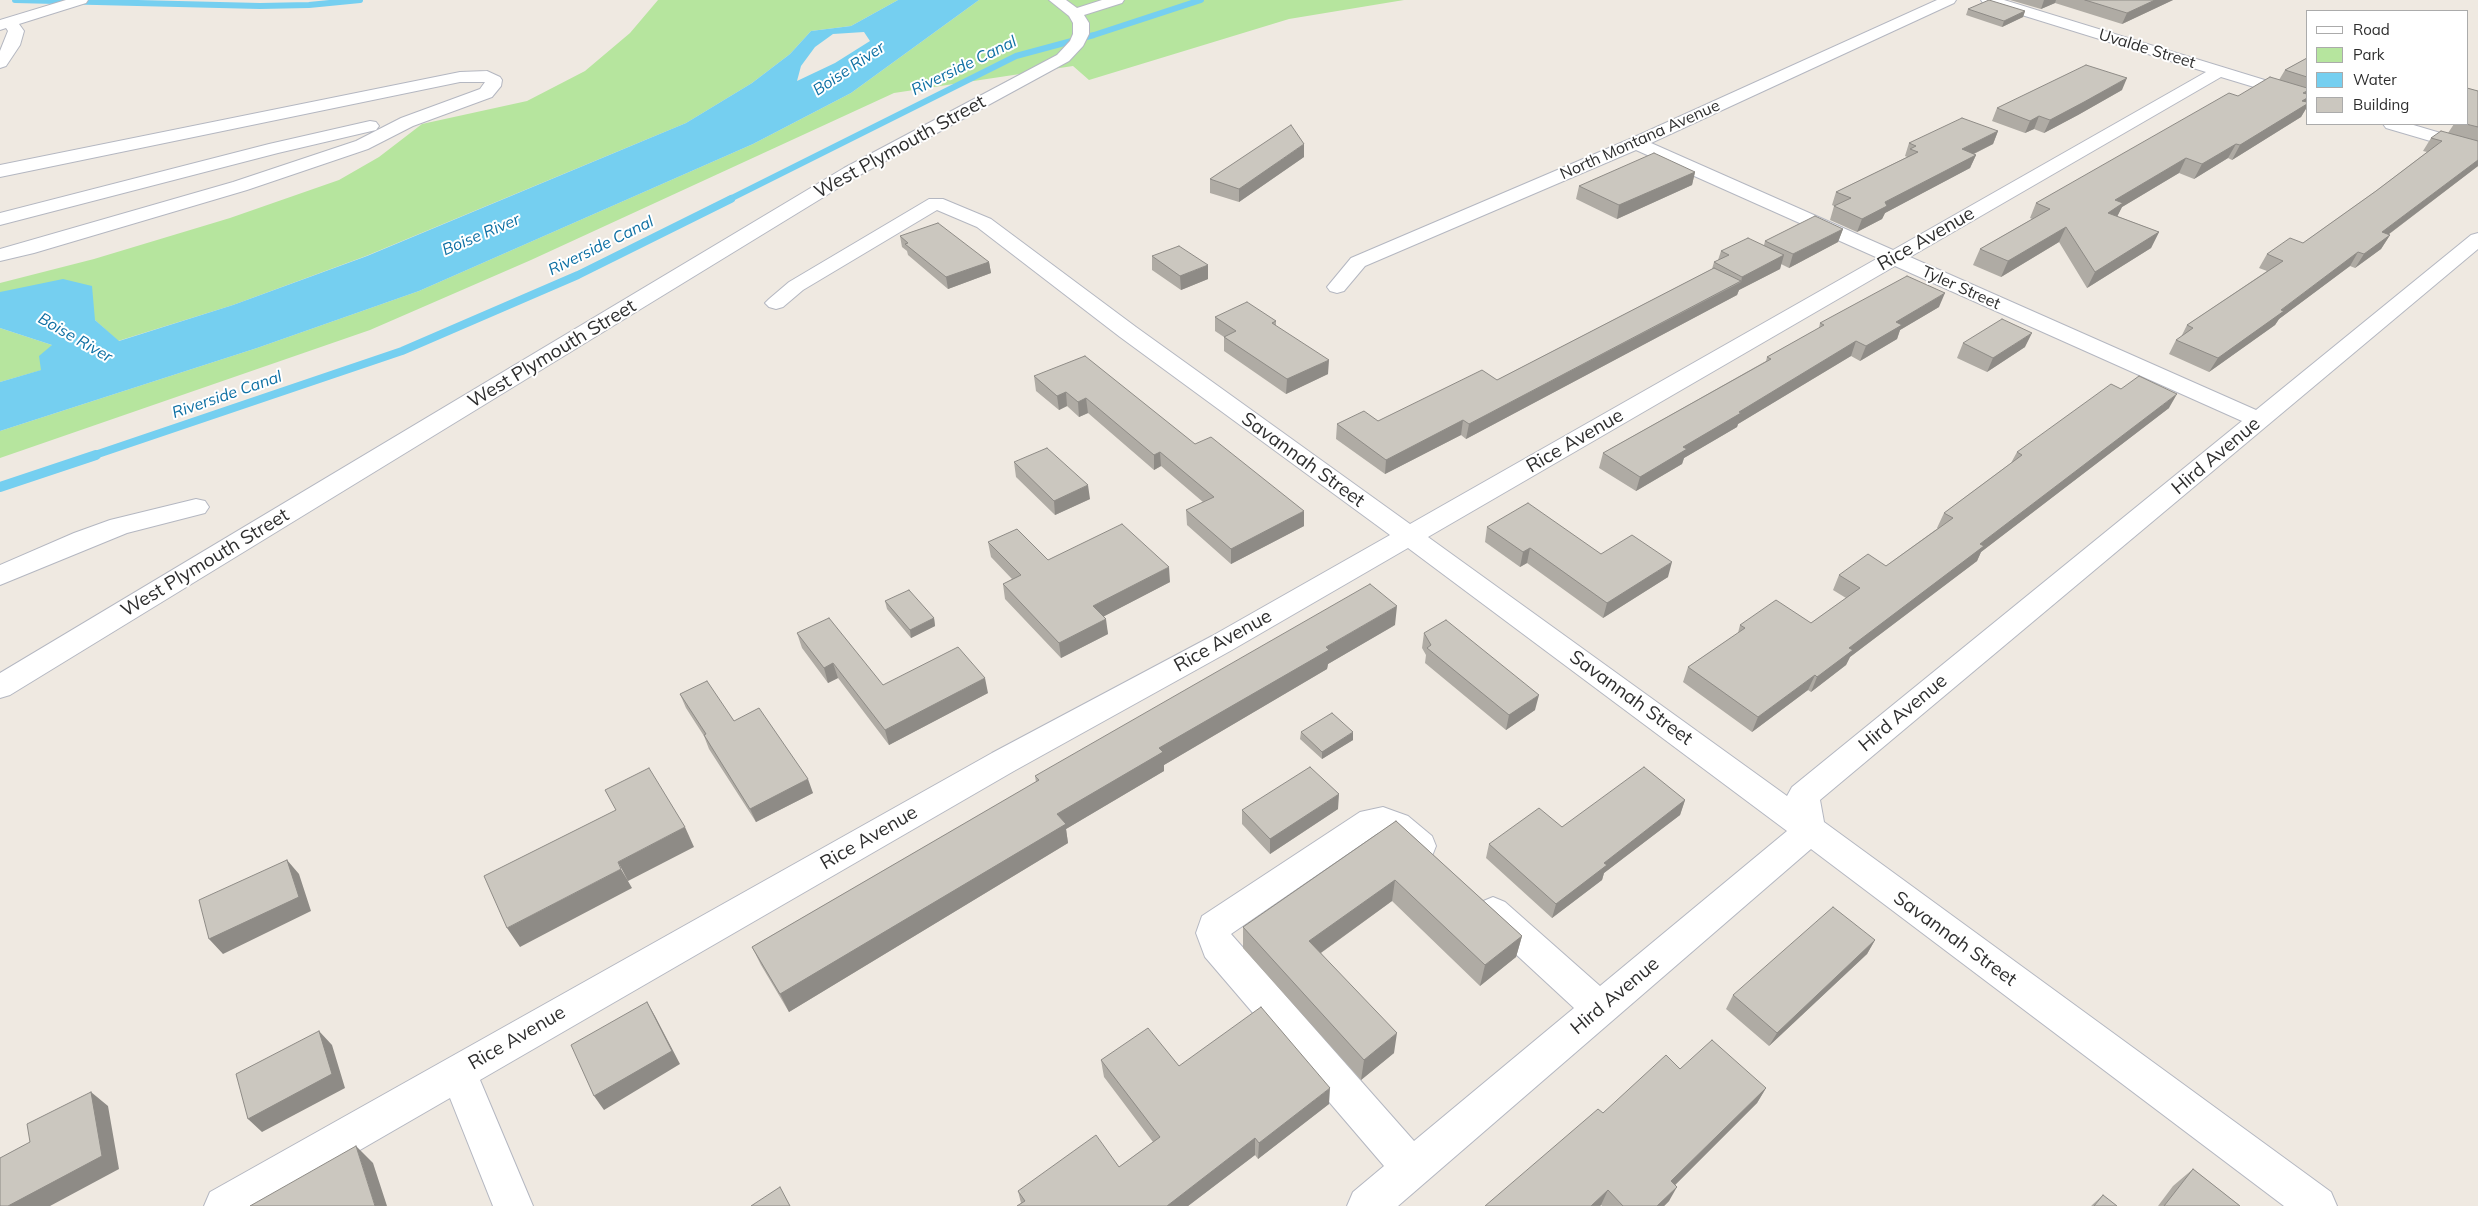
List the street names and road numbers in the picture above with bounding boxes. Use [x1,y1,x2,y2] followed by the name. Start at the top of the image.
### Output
[2096,25,2198,73] street label: Uvalde Street
[810,90,990,204] street label: West Plymouth Street
[1557,96,1723,184] street label: North Montana Avenue
[1873,202,1979,276] street label: Rice Avenue
[1919,262,2003,314] street label: Tyler Street
[464,295,640,413] street label: West Plymouth Street
[1522,404,1628,478] street label: Rice Avenue
[1237,408,1369,512] street label: Savannah Street
[2167,412,2265,500] street label: Hird Avenue
[117,504,293,622] street label: West Plymouth Street
[1170,605,1276,677] street label: Rice Avenue
[1565,646,1697,750] street label: Savannah Street
[1854,669,1952,757] street label: Hird Avenue
[816,801,922,875] street label: Rice Avenue
[1889,887,2021,991] street label: Savannah Street
[1566,952,1664,1040] street label: Hird Avenue
[464,1001,570,1075] street label: Rice Avenue

